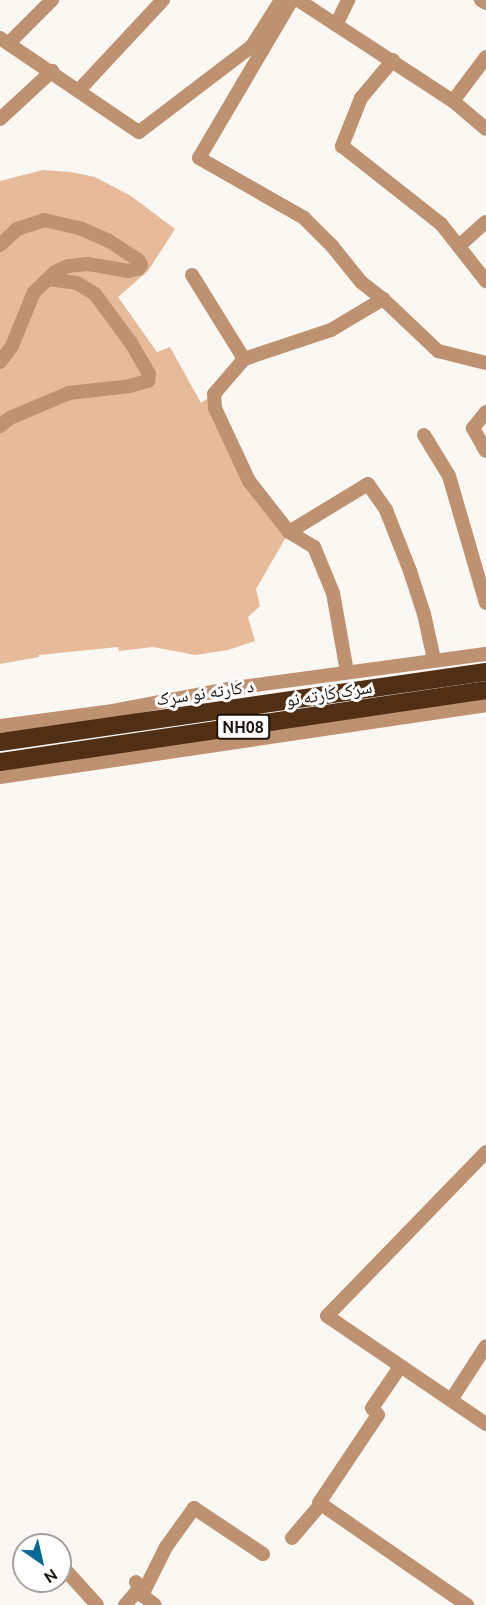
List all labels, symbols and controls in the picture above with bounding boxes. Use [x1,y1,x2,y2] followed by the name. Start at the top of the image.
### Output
[155,674,255,710] street label: د کارته نو سړک
[284,676,374,710] street label: سرک کارته نو
[216,714,270,740] road number: NH08
[12,1533,72,1593] north arrow
[41,1565,61,1587] text: N

